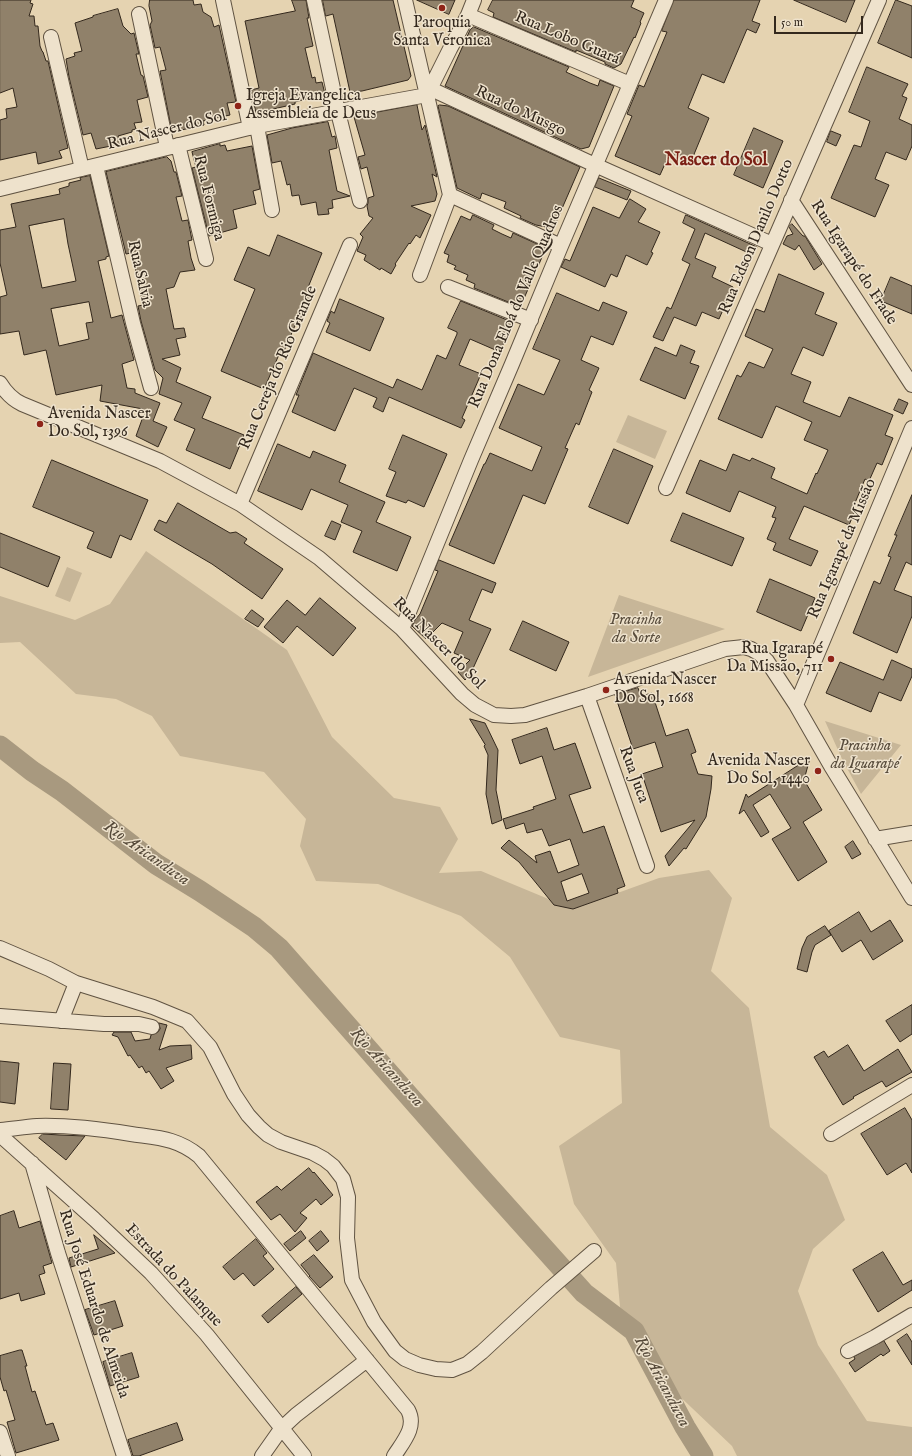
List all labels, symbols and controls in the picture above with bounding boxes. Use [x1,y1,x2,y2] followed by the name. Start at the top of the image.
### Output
[437,3,447,13] marker: Paroquia Santa Veronica
[512,8,622,70] street label: Rua Lobo Guará
[776,8,865,34] scale bar
[393,14,491,52] place label: Paroquia Santa Veronica
[781,15,803,30] text: 50 m
[472,83,568,141] street label: Rua do Musgo
[246,87,376,125] place label: Igreja Evangelica Assembleia de Deus
[233,101,243,111] marker: Igreja Evangelica Assembleia de Deus
[105,107,229,155] street label: Rua Nascer do Sol
[665,150,767,172] district label: Nascer do Sol
[188,153,228,243] street label: Rua Formiga
[716,157,798,317] street label: Rua Edson Danilo Dotto
[806,197,900,329] street label: Rua Igarapé do Frade
[465,202,569,412] street label: Rua Dona Eloá do Valle Quadros
[122,239,156,309] street label: Rua Salvia
[236,283,322,453] street label: Rua Cereja do Rio Grande
[48,405,151,443] place label: Avenida Nascer Do Sol, 1396
[35,419,45,429] marker: Avenida Nascer Do Sol, 1396
[805,476,881,622] street label: Rua Igarapé da Missão
[388,594,488,694] street label: Rua Nascer do Sol
[610,611,662,649] park label: Pracinha da Sorte
[726,640,823,678] place label: Rua Igarapé Da Missão, 711
[826,654,836,664] marker: Rua Igarapé Da Missão, 711
[614,671,717,709] place label: Avenida Nascer Do Sol, 1668
[601,685,611,695] marker: Avenida Nascer Do Sol, 1668
[831,737,899,775] park label: Pracinha da Iguarapé
[614,744,652,806] street label: Rua Juca
[707,752,810,790] place label: Avenida Nascer Do Sol, 1440
[813,766,823,776] marker: Avenida Nascer Do Sol, 1440
[99,817,193,891] water label: Rio Aricanduva
[345,1024,427,1112] water label: Rio Aricanduva
[53,1207,133,1401] street label: Rua José Eduardo de Almeida
[120,1220,226,1332] street label: Estrada do Palanque
[628,1333,694,1431] water label: Rio Aricanduva

